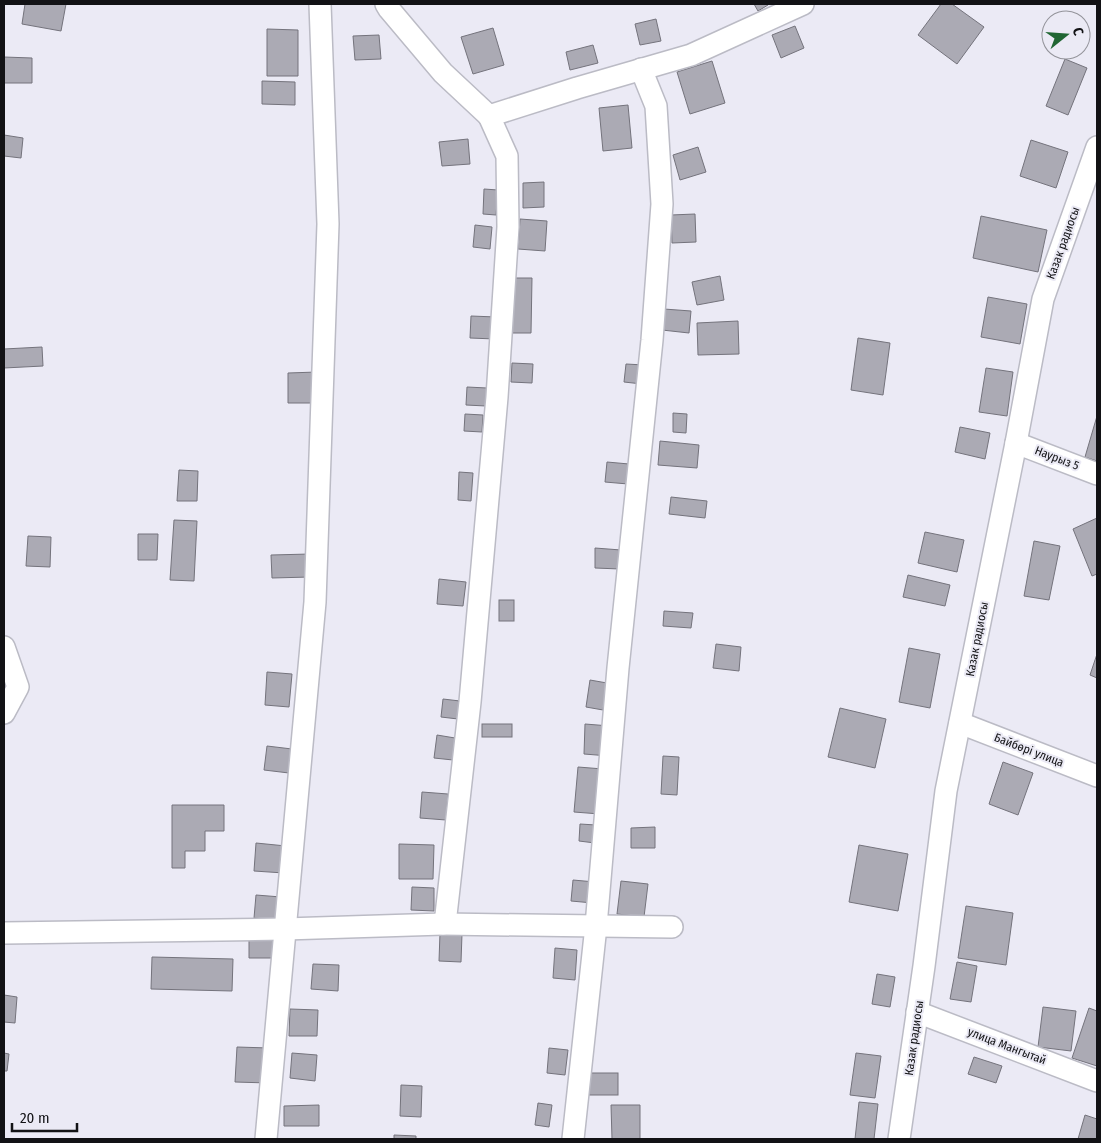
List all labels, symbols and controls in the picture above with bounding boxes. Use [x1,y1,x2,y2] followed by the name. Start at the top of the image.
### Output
[1041,10,1091,60] north arrow
[1069,25,1087,38] text: С
[1043,205,1083,281] street label: Казак радиосы
[1033,443,1082,473] street label: Наурыз 5
[963,600,991,678] street label: Казак радиосы
[992,730,1066,770] street label: Байбөрі улица
[902,999,926,1077] street label: Казак радиосы
[966,1025,1048,1067] street label: улица Мангытай
[12,1100,78,1132] scale bar
[20,1109,50,1127] text: 20 m

